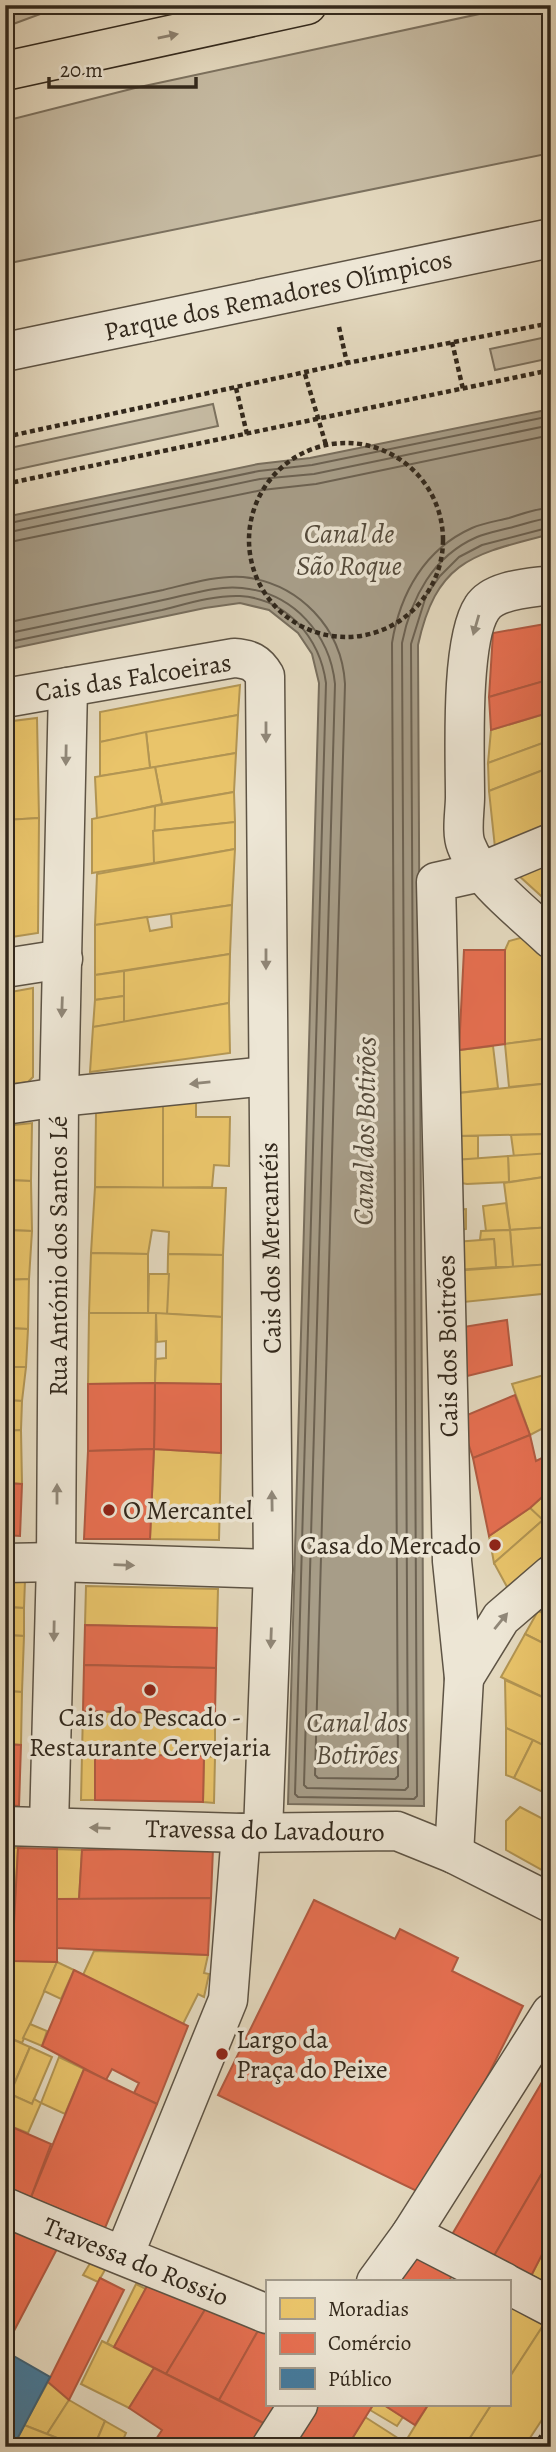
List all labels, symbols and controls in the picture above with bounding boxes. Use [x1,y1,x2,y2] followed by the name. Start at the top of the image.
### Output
[157,30,179,41] one-way arrow
[49,46,196,90] scale bar
[60,56,103,84] text: 20 m
[101,241,455,350] street label: Parque dos Remadores Olímpicos
[296,515,402,585] water label: Canal de São Roque
[470,614,481,636] one-way arrow
[32,645,234,710] street label: Cais das Falcoeiras
[260,721,272,743] one-way arrow
[61,744,72,766] one-way arrow
[260,949,272,971] one-way arrow
[56,996,67,1018] one-way arrow
[344,1036,386,1226] water label: Canal dos Botirões
[189,1078,211,1089] one-way arrow
[41,1116,76,1396] street label: Rua António dos Santos Lé
[251,1142,290,1354] street label: Cais dos Mercantéis
[428,1254,467,1438] street label: Cais dos Boitrões
[51,1483,63,1505] one-way arrow
[266,1490,278,1512] one-way arrow
[123,1493,253,1528] place label: O Mercantel
[101,1502,117,1518] marker: O Mercantel
[300,1528,481,1563] place label: Casa do Mercado
[487,1537,503,1553] marker: Casa do Mercado
[114,1559,136,1570] one-way arrow
[494,1613,509,1631] one-way arrow
[49,1620,60,1642] one-way arrow
[265,1627,276,1649] one-way arrow
[142,1682,158,1698] marker: Cais do Pescado - Restaurante Cervejaria
[29,1700,271,1765] place label: Cais do Pescado - Restaurante Cervejaria
[306,1704,408,1774] water label: Canal dos Botirões
[145,1811,385,1850] street label: Travessa do Lavadouro
[88,1822,110,1833] one-way arrow
[236,2022,388,2087] place label: Largo da Praça do Peixe
[214,2046,230,2062] marker: Largo da Praça do Peixe
[38,2208,234,2315] street label: Travessa do Rossio
[266,2280,510,2406] legend
[328,2295,409,2323] text: Moradias
[328,2329,411,2357] text: Comércio
[328,2365,392,2393] text: Público

